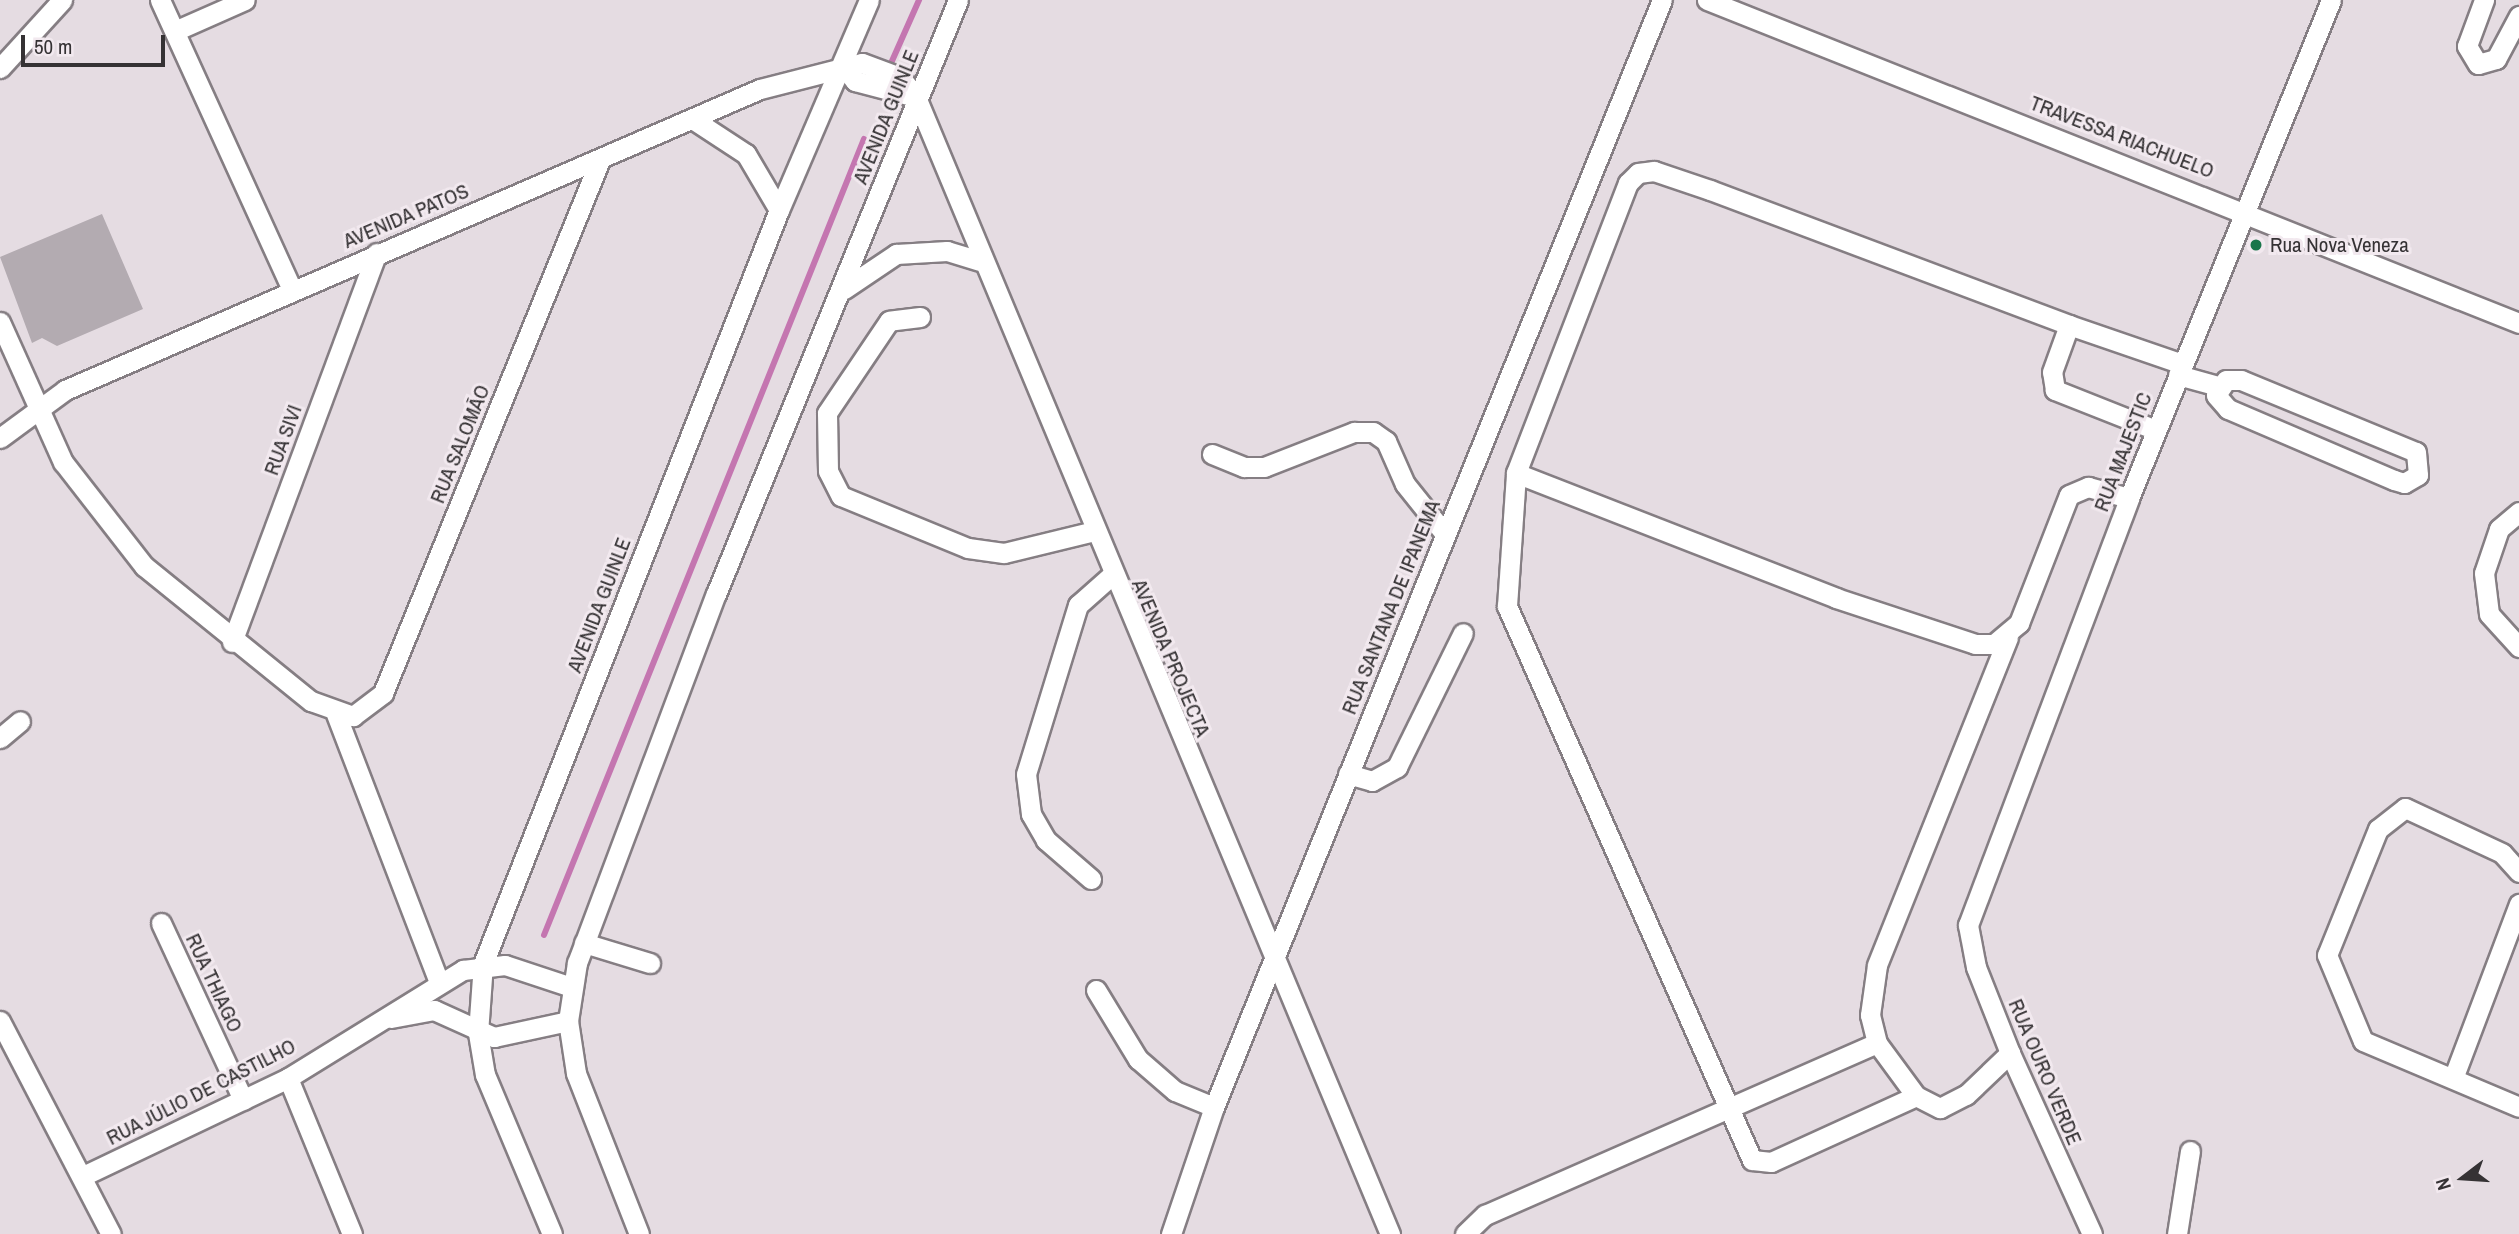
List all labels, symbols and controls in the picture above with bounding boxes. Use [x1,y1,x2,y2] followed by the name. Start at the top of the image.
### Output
[24,21,168,65] scale bar
[34,32,72,61] text: 50 m
[847,46,925,188] street label: AVENIDA GUINLE
[2026,90,2218,184] street label: TRAVESSA RIACHUELO
[339,178,473,254] street label: AVENIDA PATOS
[2270,232,2409,258] place label: Rua Nova Veneza
[2248,237,2264,253] marker: Rua Nova Veneza
[425,381,495,507] street label: RUA SALOMÃO
[2089,389,2157,515] street label: RUA MAJESTIC
[259,401,307,479] street label: RUA SIVI
[1336,495,1446,719] street label: RUA SANTANA DE IPANEMA
[562,534,636,676] street label: AVENIDA GUINLE
[1126,575,1216,741] street label: AVENIDA PROJECTA
[180,929,248,1037] street label: RUA THIAGO
[2003,995,2087,1149] street label: RUA OURO VERDE
[102,1033,300,1151] street label: RUA JÚLIO DE CASTILHO
[2428,1143,2498,1213] north arrow
[2429,1175,2457,1193] text: N

